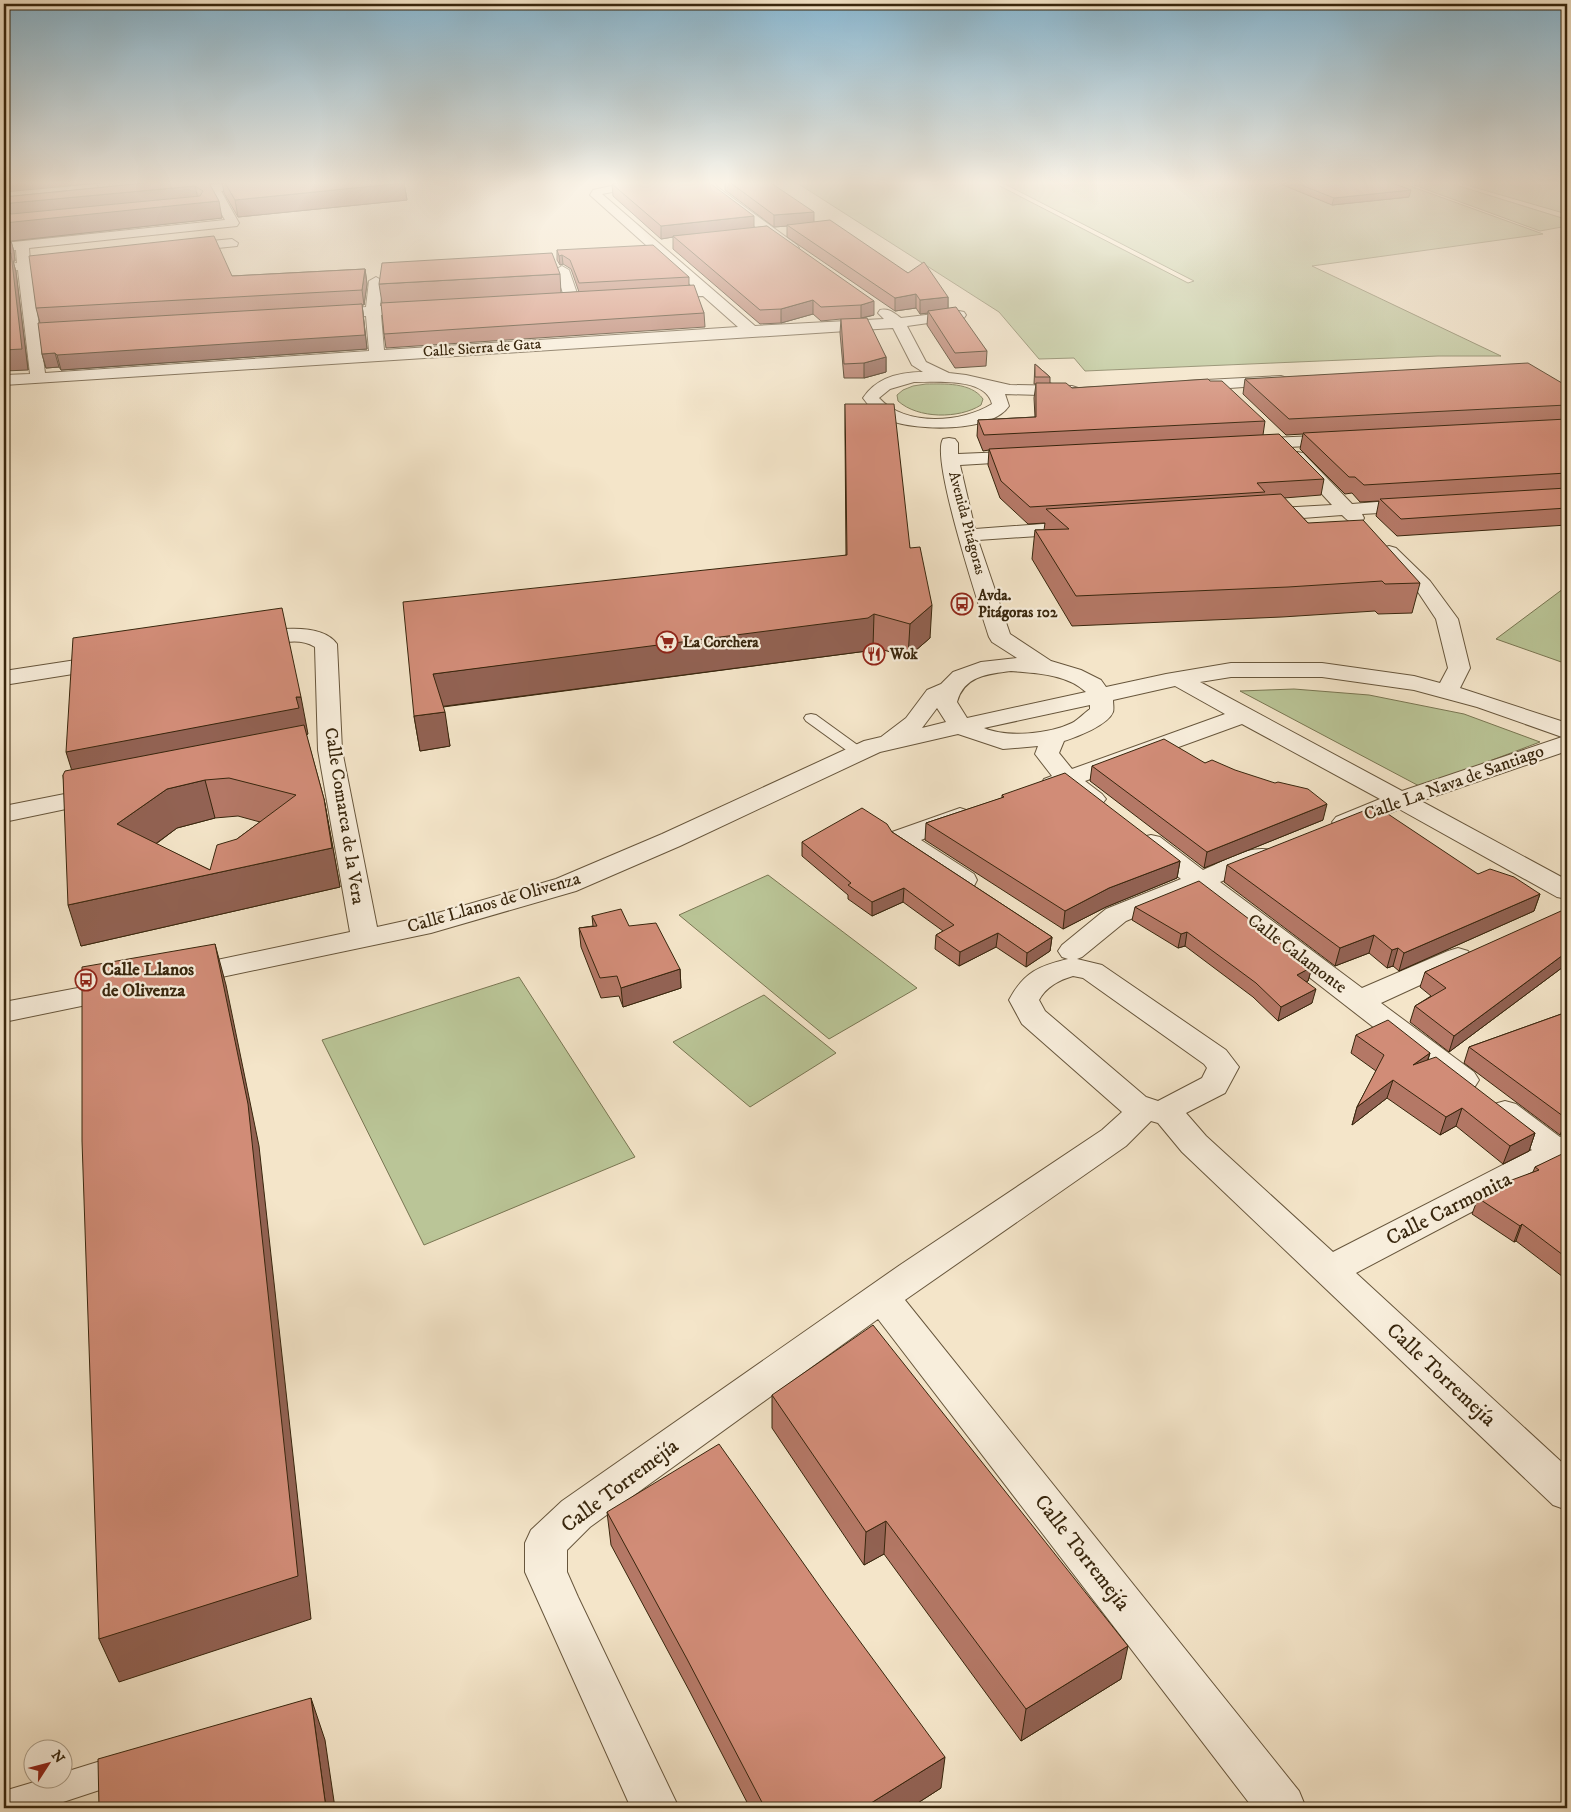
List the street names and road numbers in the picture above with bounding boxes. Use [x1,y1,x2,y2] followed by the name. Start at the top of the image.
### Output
[422,334,542,362] street label: Calle Sierra de Gata
[944,469,990,577] street label: Avenida Pitágoras
[319,726,369,906] street label: Calle Comarca de la Vera
[1361,740,1547,826] street label: Calle La Nava de Santiago
[405,868,583,938] street label: Calle Llanos de Olivenza
[1243,909,1351,999] street label: Calle Calamonte
[1382,1166,1516,1252] street label: Calle Carmonita
[1381,1318,1501,1432] street label: Calle Torremejía
[556,1433,684,1539] street label: Calle Torremejía
[1029,1490,1136,1616] street label: Calle Torremejía

